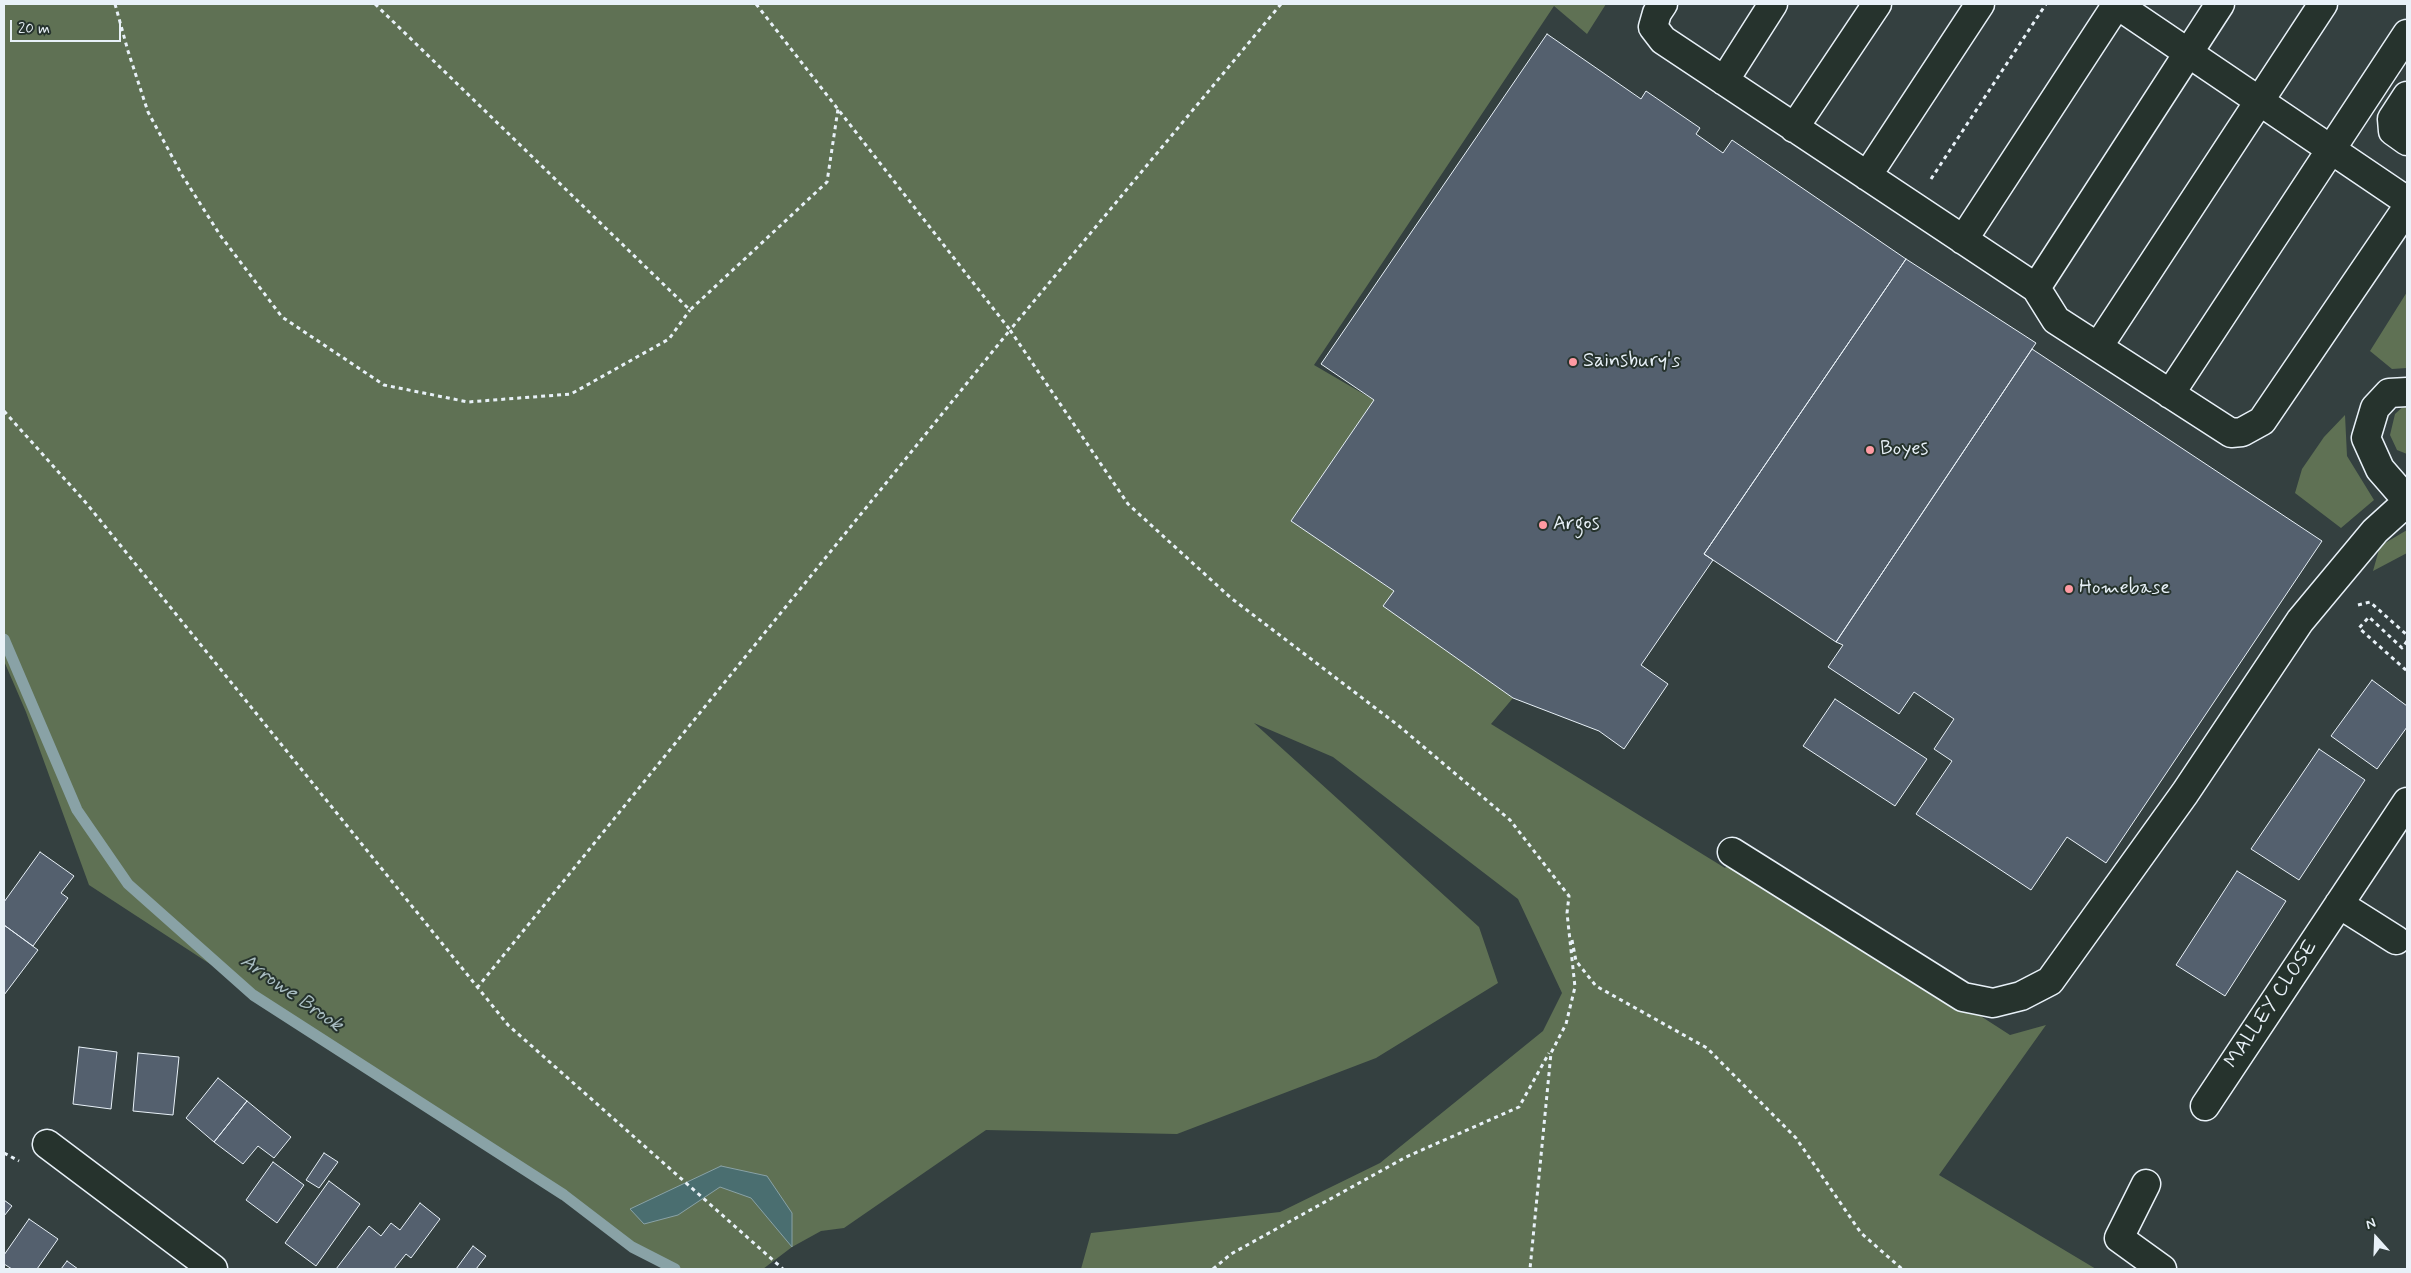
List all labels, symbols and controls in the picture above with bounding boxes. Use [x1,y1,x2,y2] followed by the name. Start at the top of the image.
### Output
[12,10,124,42] scale bar
[18,19,50,39] text: 20 m
[1583,350,1680,374] place label: Sainsbury's
[1567,356,1579,368] marker: Sainsbury's
[1880,438,1928,462] place label: Boyes
[1864,444,1876,456] marker: Boyes
[1553,513,1600,537] place label: Argos
[1537,519,1549,531] marker: Argos
[2079,577,2170,601] place label: Homebase
[2063,583,2075,595] marker: Homebase
[2220,937,2324,1073] street label: MALLEY CLOSE
[235,949,347,1039] water label: Arrowe Brook
[2351,1213,2401,1263] north arrow
[2363,1214,2378,1234] text: N

